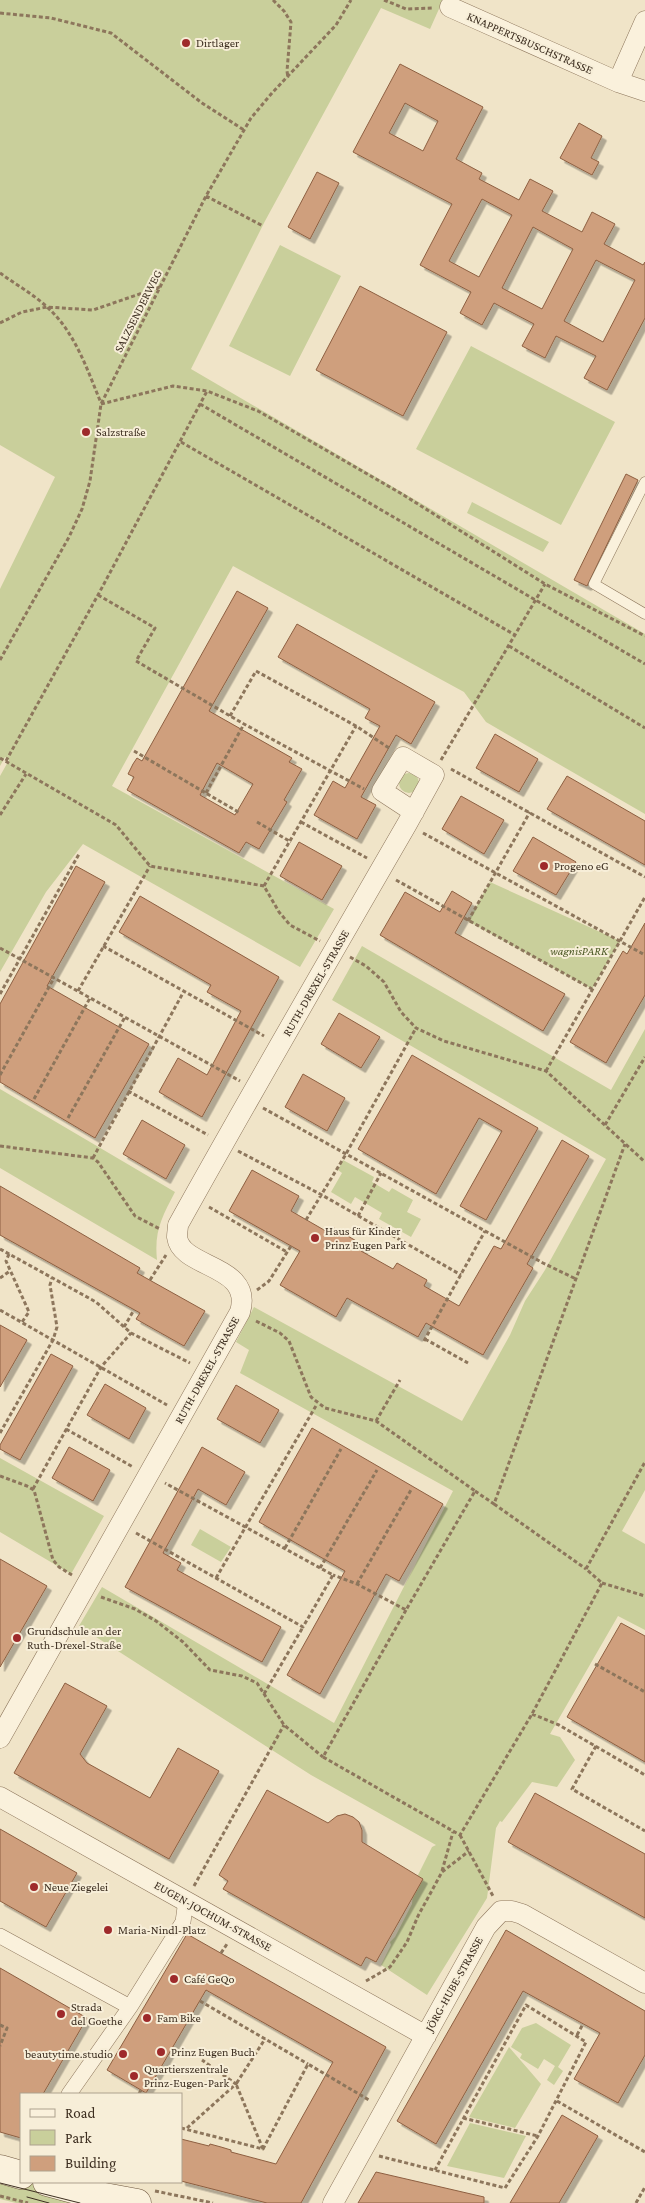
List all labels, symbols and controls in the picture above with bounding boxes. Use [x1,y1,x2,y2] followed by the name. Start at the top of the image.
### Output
[465,9,596,77] street label: KNAPPERTSBUSCHSTRASSE
[196,36,240,50] place label: Dirtlager
[180,37,192,49] marker: Dirtlager
[111,267,165,355] street label: SALZSENDERWEG
[96,425,146,439] place label: Salzstraße
[80,426,92,438] marker: Salzstraße
[554,859,609,873] place label: Progeno eG
[538,860,550,872] marker: Progeno eG
[280,927,352,1039] street label: RUTH-DREXEL-STRASSE
[550,944,609,958] park label: wagnisPARK
[325,1224,406,1252] place label: Haus für Kinder Prinz Eugen Park
[309,1232,321,1244] marker: Haus für Kinder Prinz Eugen Park
[172,1313,243,1426] street label: RUTH-DREXEL-STRASSE
[27,1624,122,1652] place label: Grundschule an der Ruth-Drexel-Straße
[11,1632,23,1644] marker: Grundschule an der Ruth-Drexel-Straße
[152,1878,275,1954] street label: EUGEN-JOCHUM-STRASSE
[44,1880,108,1894] place label: Neue Ziegelei
[28,1881,40,1893] marker: Neue Ziegelei
[118,1923,206,1937] place label: Maria-Nindl-Platz
[102,1924,114,1936] marker: Maria-Nindl-Platz
[422,1934,486,2035] street label: JÖRG-HUBE-STRASSE
[184,1972,234,1986] place label: Café GeQo
[168,1973,180,1985] marker: Café GeQo
[71,2000,123,2028] place label: Strada del Goethe
[55,2008,67,2020] marker: Strada del Goethe
[157,2011,201,2025] place label: Fam Bike
[141,2012,153,2024] marker: Fam Bike
[171,2045,256,2059] place label: Prinz Eugen Buch
[155,2046,167,2058] marker: Prinz Eugen Buch
[25,2047,113,2061] place label: beautytime.studio
[117,2048,129,2060] marker: beautytime.studio
[144,2062,230,2090] place label: Quartierszentrale Prinz-Eugen-Park
[128,2070,140,2082] marker: Quartierszentrale Prinz-Eugen-Park
[20,2093,182,2183] legend
[65,2105,96,2121] text: Road
[65,2130,92,2146] text: Park
[65,2155,116,2172] text: Building

